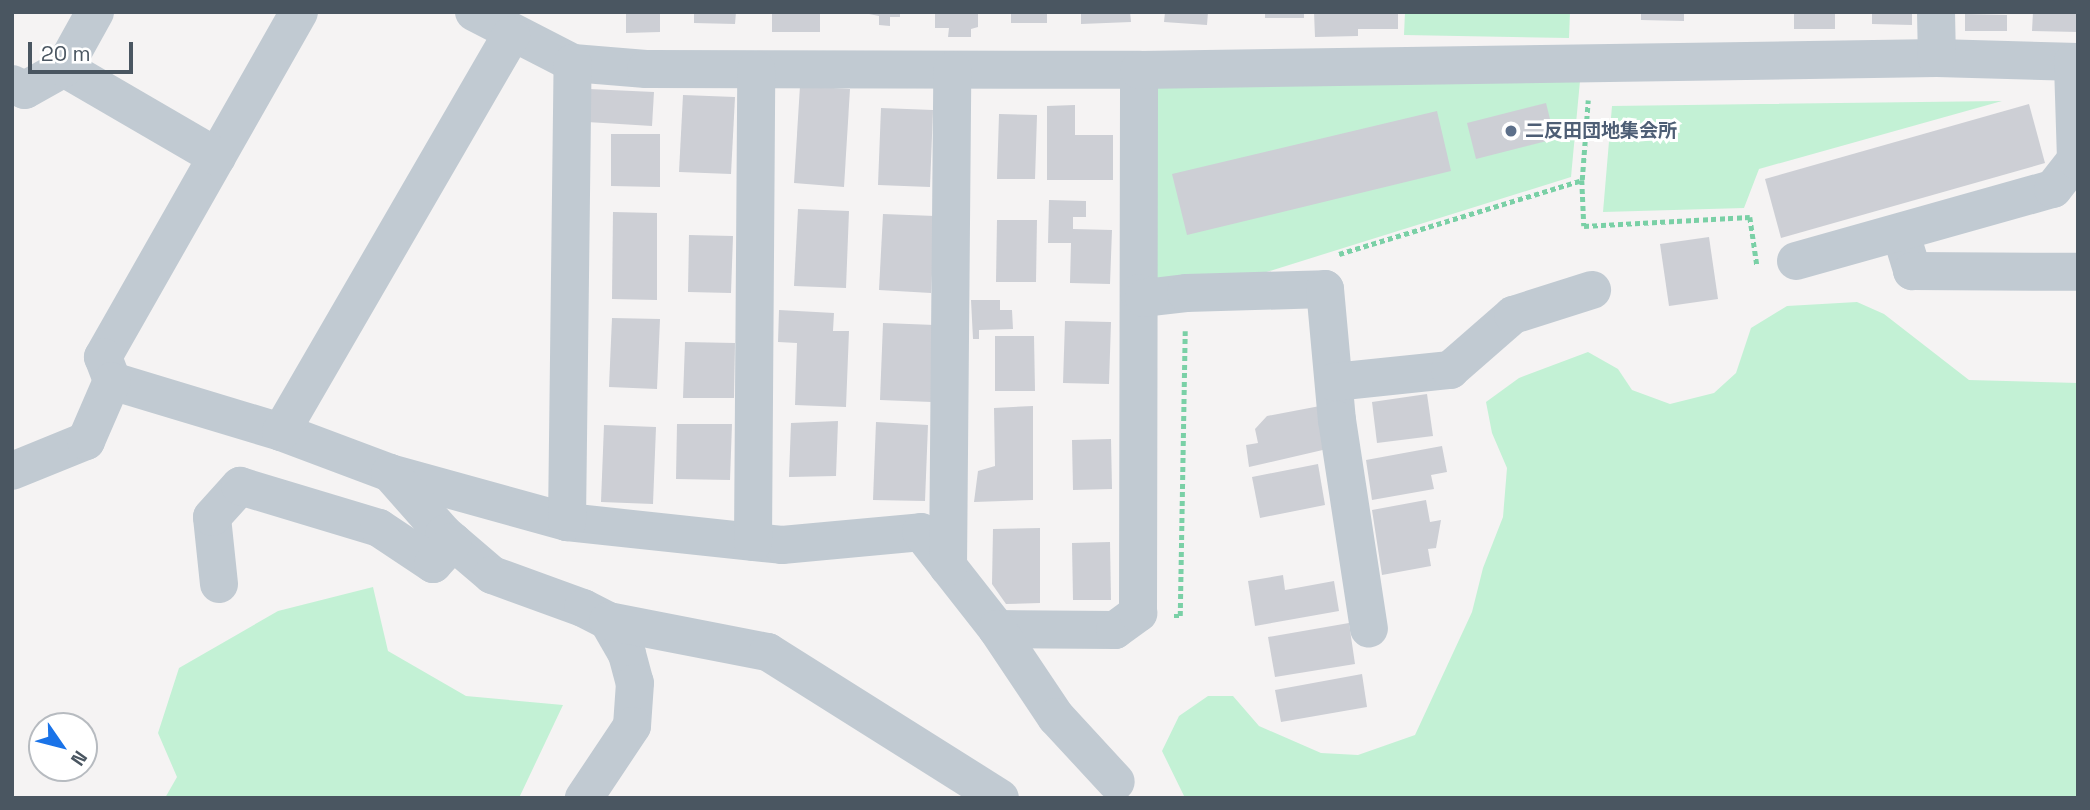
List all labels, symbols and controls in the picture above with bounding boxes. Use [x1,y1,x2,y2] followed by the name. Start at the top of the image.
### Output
[32,28,136,72] scale bar
[41,40,91,67] text: 20 m
[1525,120,1677,142] place label: 二反田団地集会所
[1503,123,1519,139] marker: 二反田団地集会所
[28,712,98,782] north arrow
[65,746,93,771] text: N

